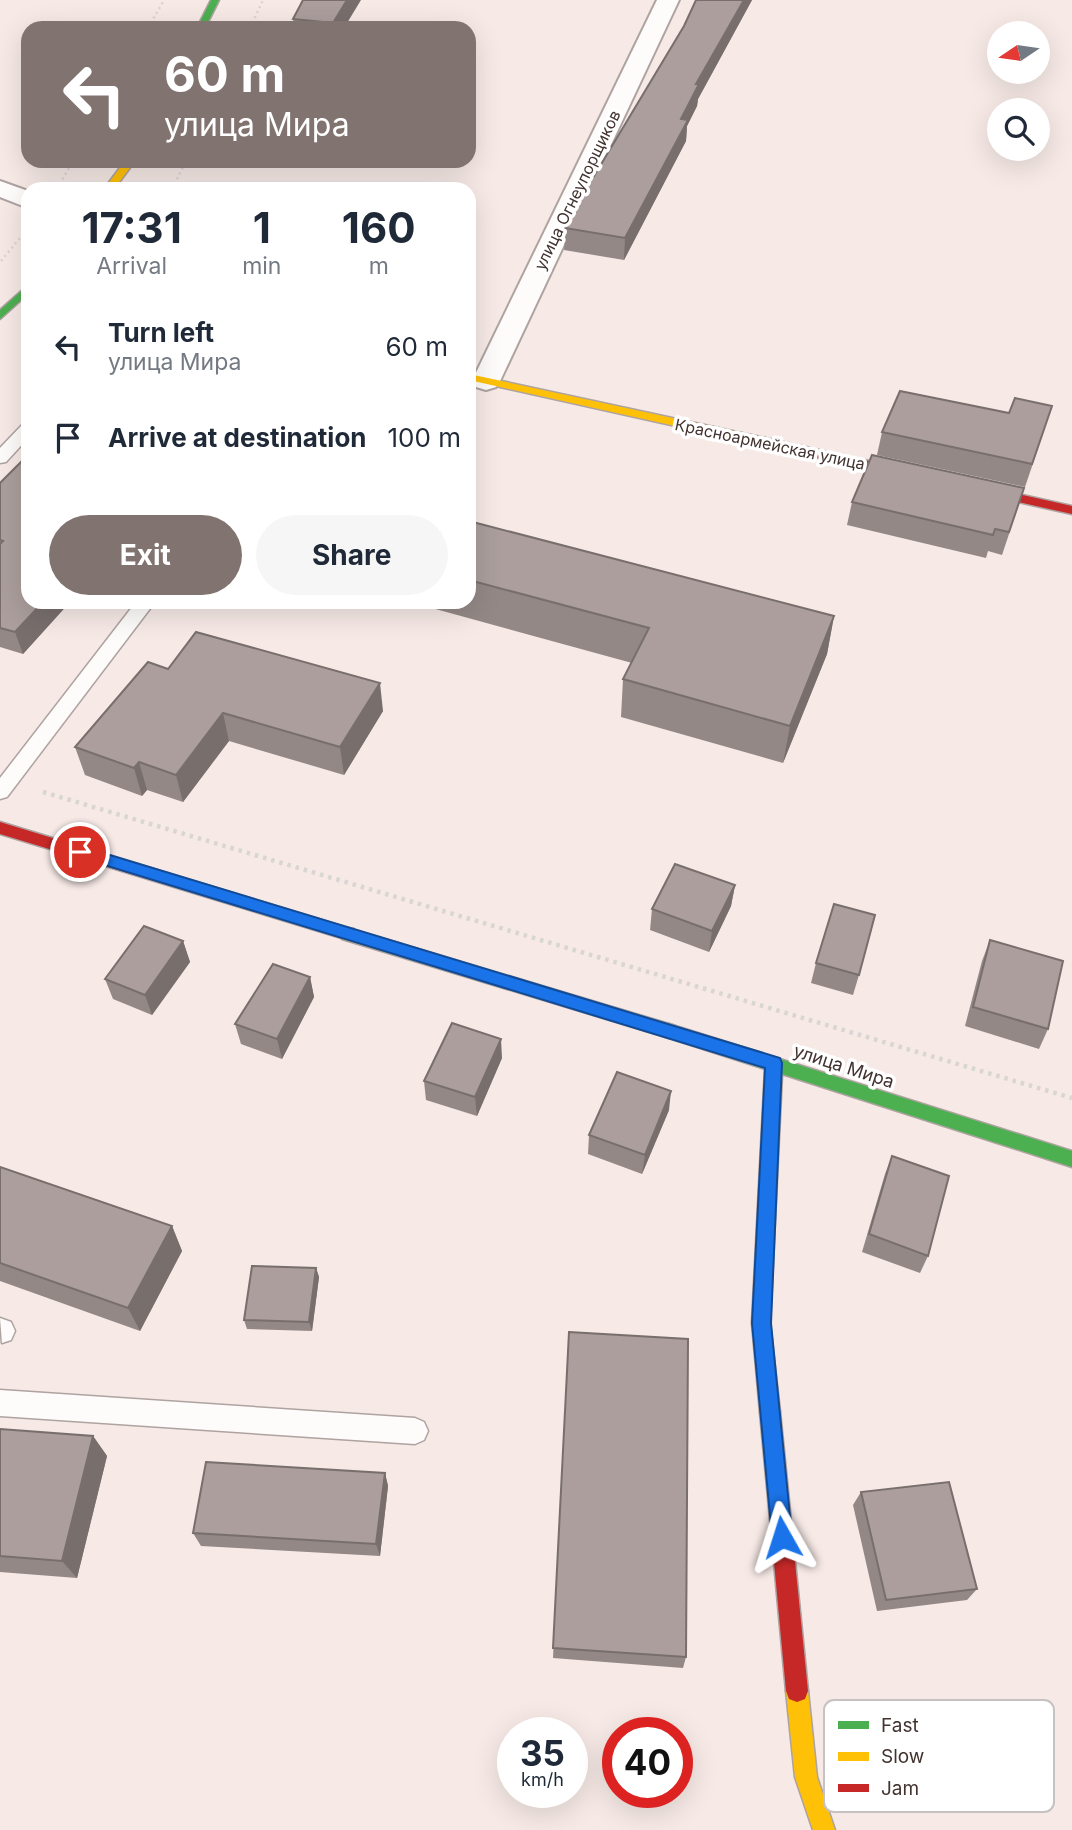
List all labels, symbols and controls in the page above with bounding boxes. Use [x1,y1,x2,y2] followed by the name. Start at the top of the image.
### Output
[987,21,1050,84] north arrow
[987,21,1050,161] map controls
[164,45,285,104] text: 60 m
[49,49,140,140] icon: left
[987,98,1050,161] button: search
[164,105,350,144] text: улица Мира
[530,107,624,273] street label: улица Огнеупорщиков
[81,202,182,253] text: 17:31
[253,202,271,253] text: 1
[342,202,416,253] text: 160
[96,252,167,280] text: Arrival
[242,252,281,280] text: min
[369,252,389,280] text: m
[108,317,214,348] text: Turn left
[49,328,87,366] icon: left
[385,331,448,362] text: 60 m
[108,348,241,376] text: улица Мира
[673,414,867,474] street label: Красноармейская улица
[49,419,87,457] icon: arrive
[108,422,367,453] text: Arrive at destination
[388,422,461,453] text: 100 m
[49,515,242,595] button: Exit
[256,515,448,595] button: Share
[50,822,110,882] pin
[61,833,99,871] icon: arrive
[791,1040,897,1092] street label: улица Мира
[745,1500,819,1574] position arrow
[824,1700,1054,1812] legend
[881,1714,919,1737] text: Fast
[602,1717,693,1808] speed limit sign: 40
[520,1732,565,1774] text: 35
[881,1745,924,1768] text: Slow
[521,1769,564,1790] text: km/h
[881,1777,919,1800] text: Jam

